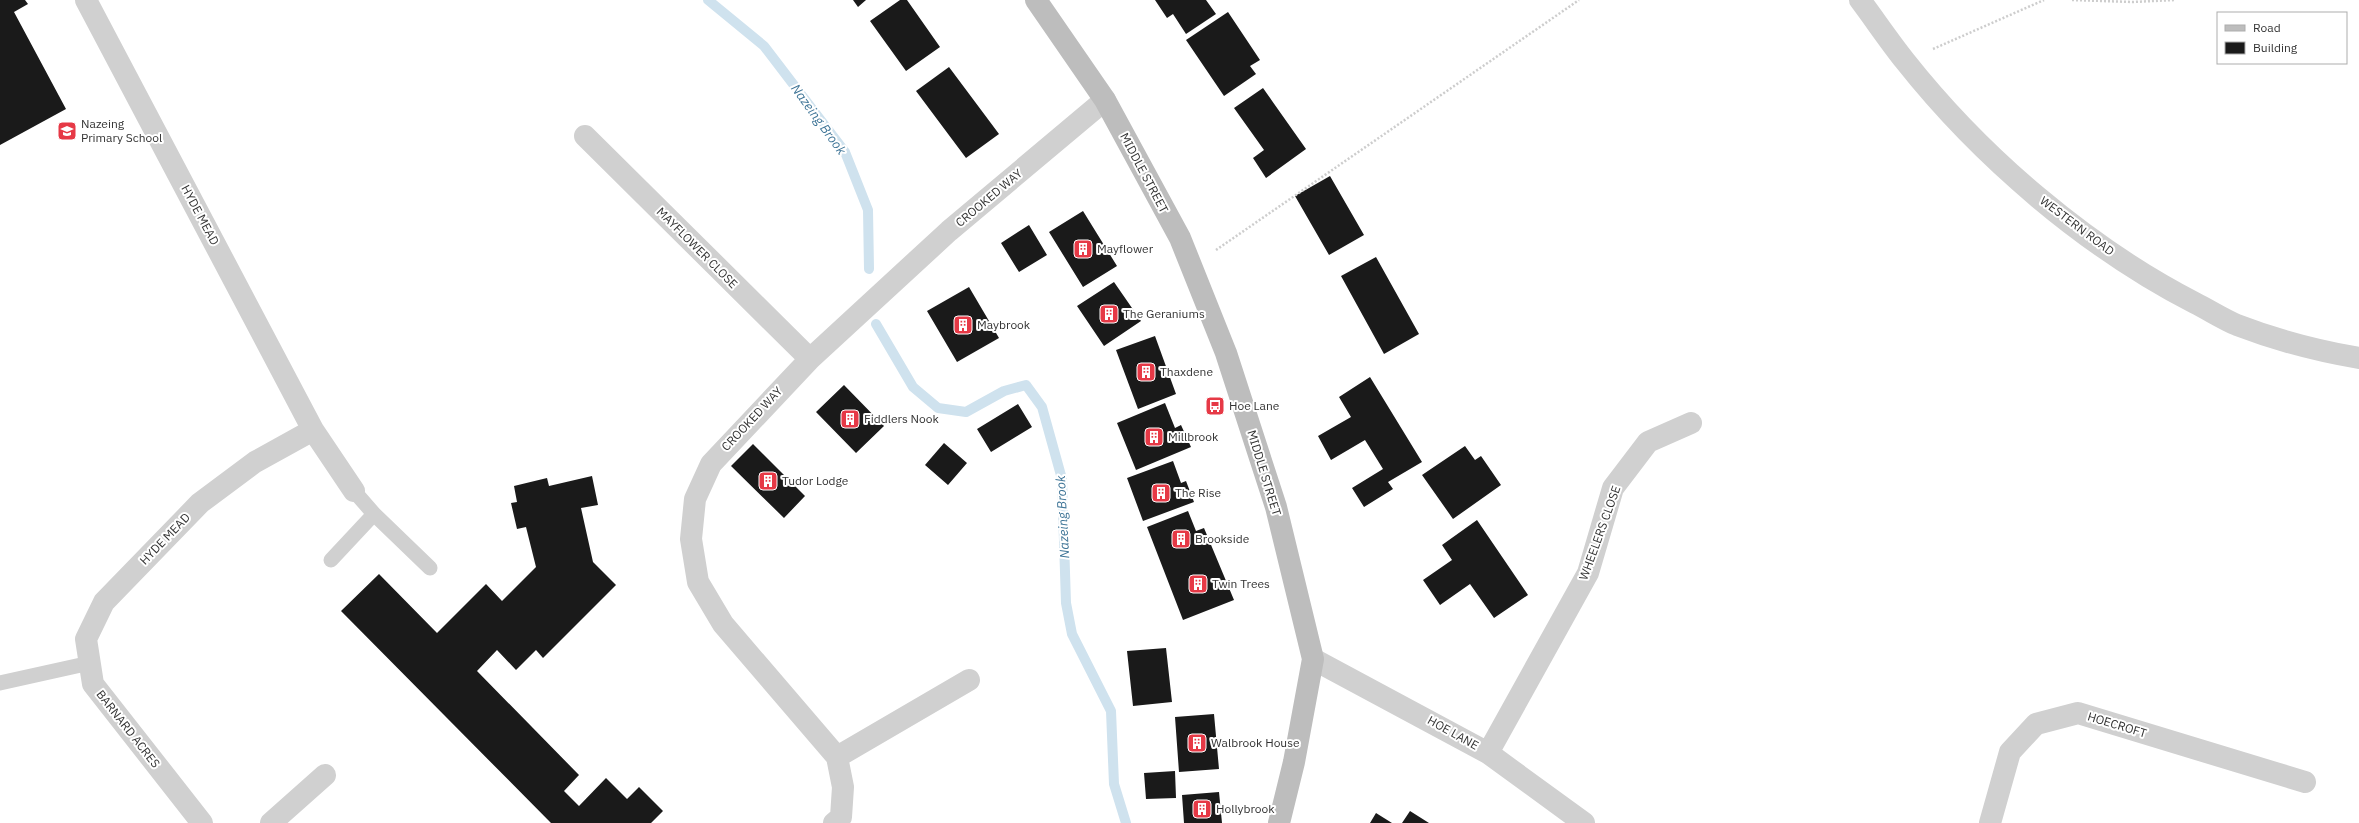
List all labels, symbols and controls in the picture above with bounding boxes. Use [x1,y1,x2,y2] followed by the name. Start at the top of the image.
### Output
[2217,12,2347,64] legend
[2253,20,2281,35] text: Road
[2253,40,2298,55] text: Building
[787,81,850,158] water label: Nazeing Brook
[81,116,162,145] place label: Nazeing Primary School
[56,120,78,142] school or university icon: Nazeing Primary School
[1117,130,1172,216] street label: MIDDLE STREET
[952,165,1025,230] street label: CROOKED WAY
[178,182,223,247] street label: HYDE MEAD
[2037,193,2117,258] street label: WESTERN ROAD
[654,204,741,291] street label: MAYFLOWER CLOSE
[1072,238,1094,260] building icon: Mayflower
[1097,241,1154,256] place label: Mayflower
[1098,303,1120,325] building icon: The Geraniums
[1123,306,1205,321] place label: The Geraniums
[952,314,974,336] building icon: Maybrook
[977,317,1031,332] place label: Maybrook
[1135,361,1157,383] building icon: Thaxdene
[1160,364,1213,379] place label: Thaxdene
[718,383,785,454] street label: CROOKED WAY
[1204,395,1226,417] bus stop icon: Hoe Lane
[1229,398,1280,413] place label: Hoe Lane
[839,408,861,430] building icon: Fiddlers Nook
[864,411,939,426] place label: Fiddlers Nook
[1143,426,1165,448] building icon: Millbrook
[1244,428,1285,518] street label: MIDDLE STREET
[1168,429,1219,444] place label: Millbrook
[757,470,779,492] building icon: Tudor Lodge
[782,473,849,488] place label: Tudor Lodge
[1052,475,1073,559] water label: Nazeing Brook
[1150,482,1172,504] building icon: The Rise
[1576,484,1624,582] street label: WHEELERS CLOSE
[1175,485,1222,500] place label: The Rise
[136,510,193,568] street label: HYDE MEAD
[1170,528,1192,550] building icon: Brookside
[1195,531,1250,546] place label: Brookside
[1187,573,1209,595] building icon: Twin Trees
[1212,576,1270,591] place label: Twin Trees
[93,687,163,771] street label: BARNARD ACRES
[2086,708,2149,741] street label: HOECROFT
[1425,712,1481,753] street label: HOE LANE
[1186,732,1208,754] building icon: Walbrook House
[1211,735,1300,750] place label: Walbrook House
[1191,798,1213,820] building icon: Hollybrook
[1216,801,1275,816] place label: Hollybrook

